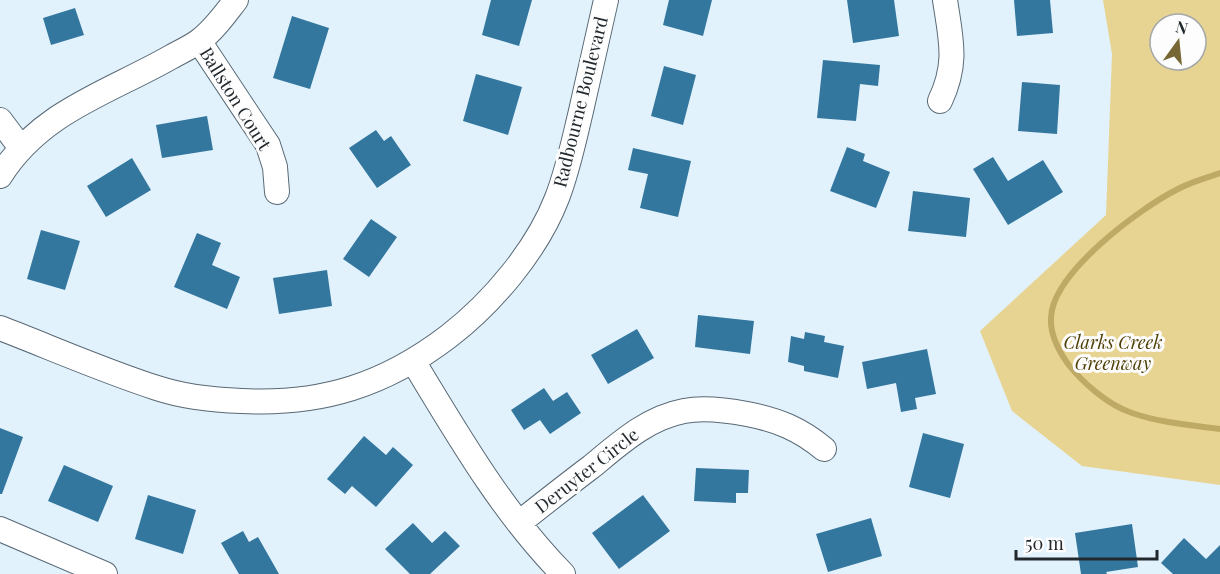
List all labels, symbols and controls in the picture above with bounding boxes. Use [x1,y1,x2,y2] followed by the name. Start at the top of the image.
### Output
[1148,12,1208,72] north arrow
[547,13,613,190] street label: Radbourne Boulevard
[1174,15,1191,39] text: N
[195,42,277,155] street label: Ballston Court
[1064,330,1162,375] park label: Clarks Creek Greenway
[530,422,643,518] street label: Deruyter Circle
[1016,523,1157,561] scale bar
[1025,531,1064,555] text: 50 m

